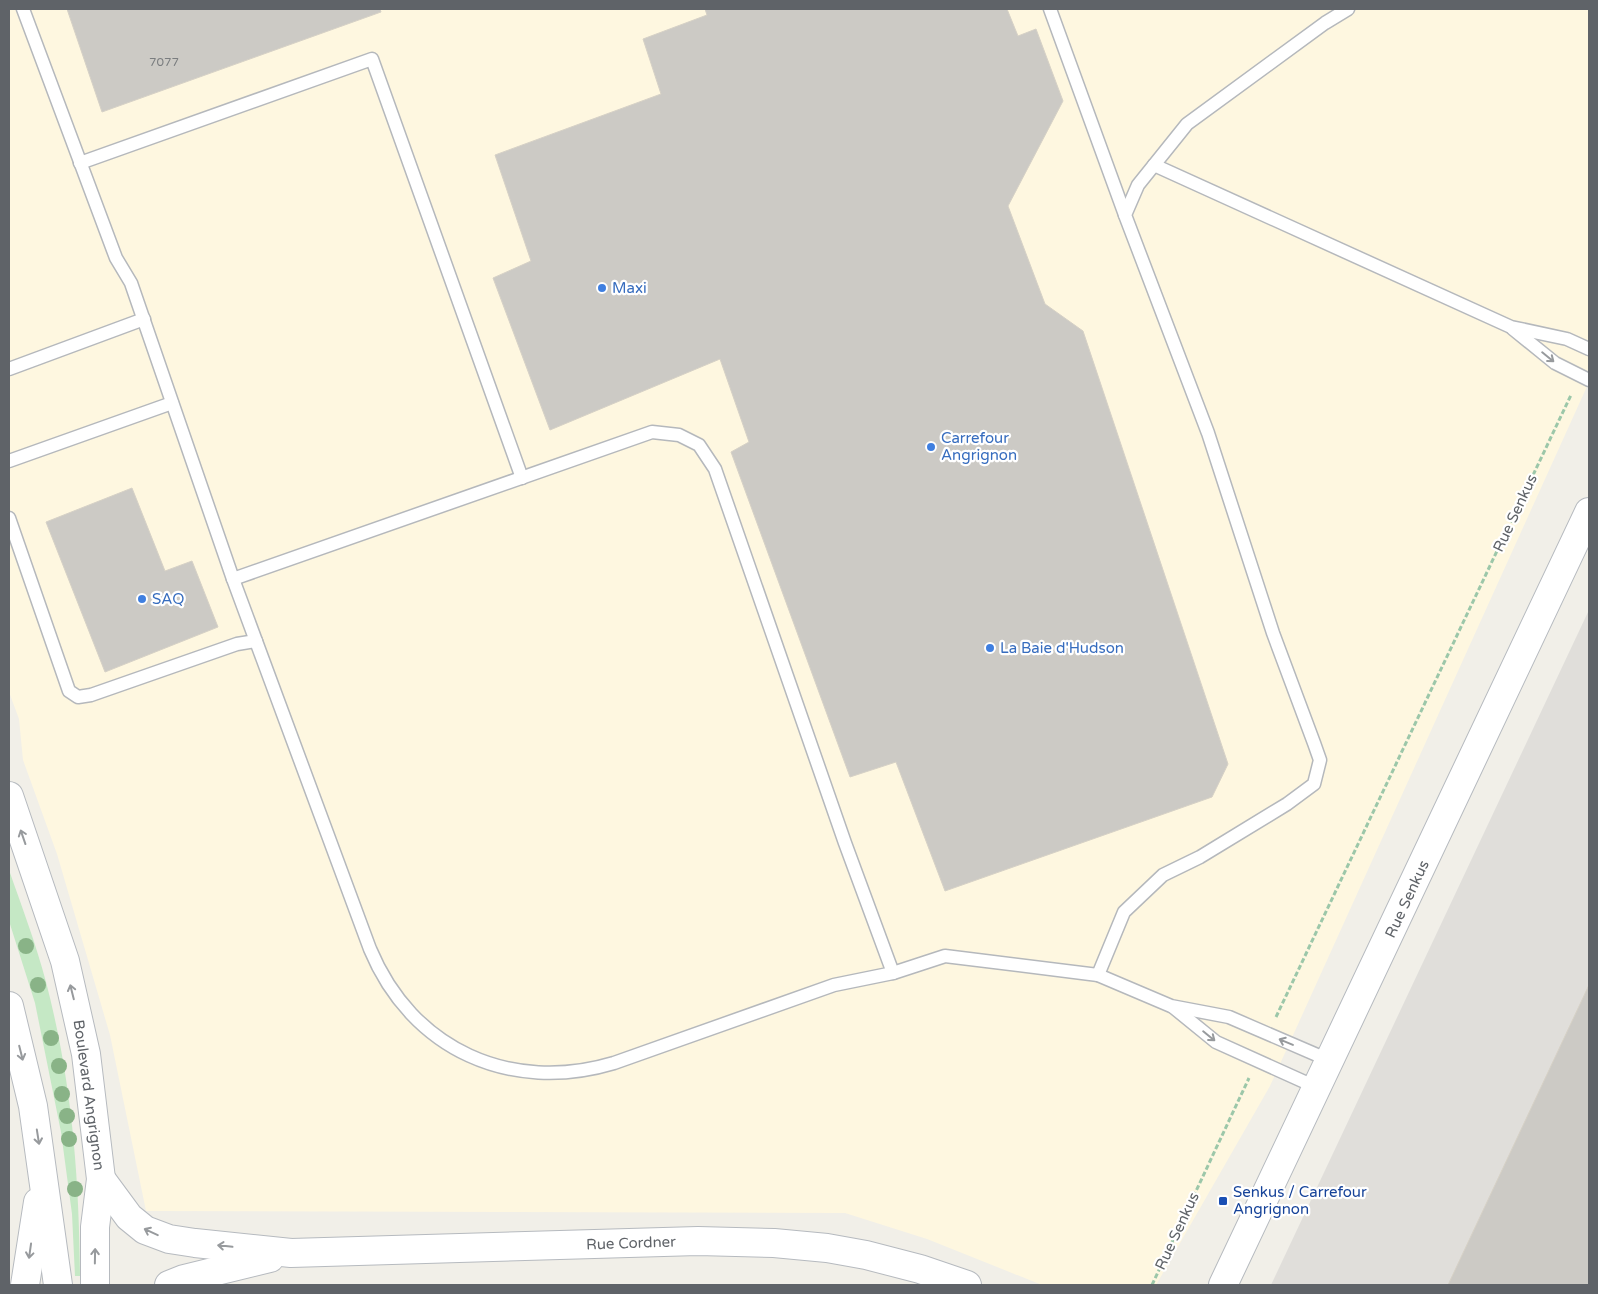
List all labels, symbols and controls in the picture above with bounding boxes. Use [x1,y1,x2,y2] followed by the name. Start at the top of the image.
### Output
[149,55,179,69] house number: 7077
[612,279,647,297] place label: Maxi
[596,282,608,294] marker: Maxi
[1541,351,1554,362] one-way arrow
[941,429,1017,464] place label: Carrefour Angrignon
[925,441,937,453] marker: Carrefour Angrignon
[1489,471,1541,555] street label: Rue Senkus
[152,590,184,608] place label: SAQ
[136,593,148,605] marker: SAQ
[1000,639,1124,657] place label: La Baie d'Hudson
[984,642,996,654] marker: La Baie d'Hudson
[18,830,27,846] one-way arrow
[1381,857,1433,941] street label: Rue Senkus
[67,985,76,1001] one-way arrow
[70,1019,108,1171] street label: Boulevard Angrignon
[1202,1031,1215,1042] one-way arrow
[1279,1036,1294,1046] one-way arrow
[17,1044,26,1060] one-way arrow
[33,1129,43,1145] one-way arrow
[1233,1183,1367,1218] place label: Senkus / Carrefour Angrignon
[1151,1189,1203,1273] street label: Rue Senkus
[1217,1195,1229,1207] marker: Senkus / Carrefour Angrignon
[144,1227,159,1236] one-way arrow
[586,1232,676,1254] street label: Rue Cordner
[25,1242,35,1258] one-way arrow
[217,1242,233,1251] one-way arrow
[90,1248,100,1264] one-way arrow

